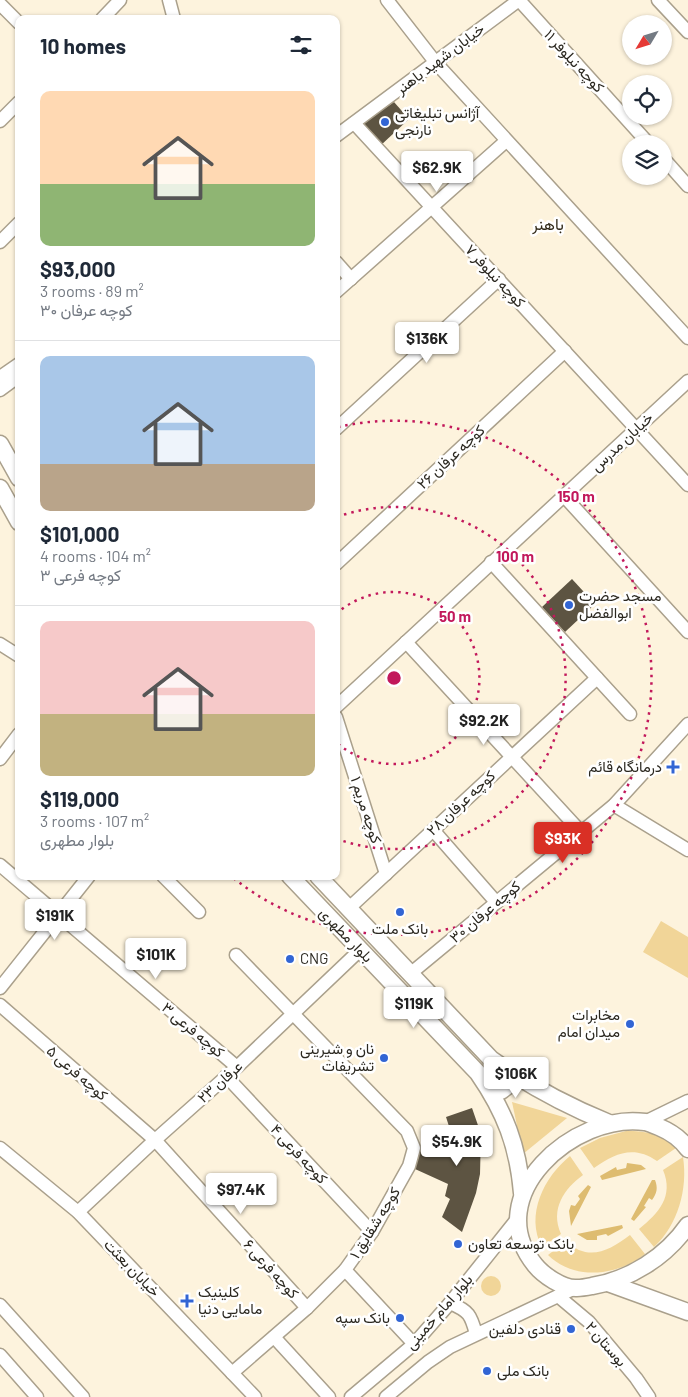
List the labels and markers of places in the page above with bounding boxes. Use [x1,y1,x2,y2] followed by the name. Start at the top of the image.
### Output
[395,103,481,140] place label: آژانس تبلیغاتی نارنجی
[379,116,391,128] marker: آژانس تبلیغاتی نارنجی
[396,150,478,193] pin: $62.9K
[392,322,462,364] pin: $136K
[579,586,662,622] place label: مسجد حضرت ابوالفضل
[563,599,575,611] marker: مسجد حضرت ابوالفضل
[385,669,403,687] centre of rings
[443,704,525,746] pin: $92.2K
[588,757,662,777] place label: درمانگاه قائم
[666,760,680,774] marker: درمانگاه قائم
[533,822,593,864] pin: $93K
[20,898,90,941] pin: $191K
[394,906,406,918] marker: بانک ملت
[372,919,428,938] place label: بانک ملت
[121,938,191,980] pin: $101K
[300,949,328,967] place label: CNG
[284,953,296,965] marker: CNG
[379,986,449,1029] pin: $119K
[558,1005,620,1042] place label: مخابرات میدان امام
[624,1018,636,1030] marker: مخابرات میدان امام
[300,1039,374,1075] place label: نان و شیرینی تشریفات
[378,1052,390,1064] marker: نان و شیرینی تشریفات
[481,1056,551,1099] pin: $106K
[416,1124,498,1167] pin: $54.9K
[200,1172,282,1215] pin: $97.4K
[468,1234,574,1253] place label: بانک توسعه تعاون
[452,1238,464,1250] marker: بانک توسعه تعاون
[198,1282,262,1319] place label: کلینیک مامایی دنیا
[180,1294,194,1308] marker: کلینیک مامایی دنیا
[335,1308,390,1328] place label: بانک سپه
[394,1312,406,1324] marker: بانک سپه
[489,1319,561,1339] place label: قنادی دلفین
[565,1323,577,1335] marker: قنادی دلفین
[497,1361,549,1381] place label: بانک ملی
[481,1365,493,1377] marker: بانک ملی

